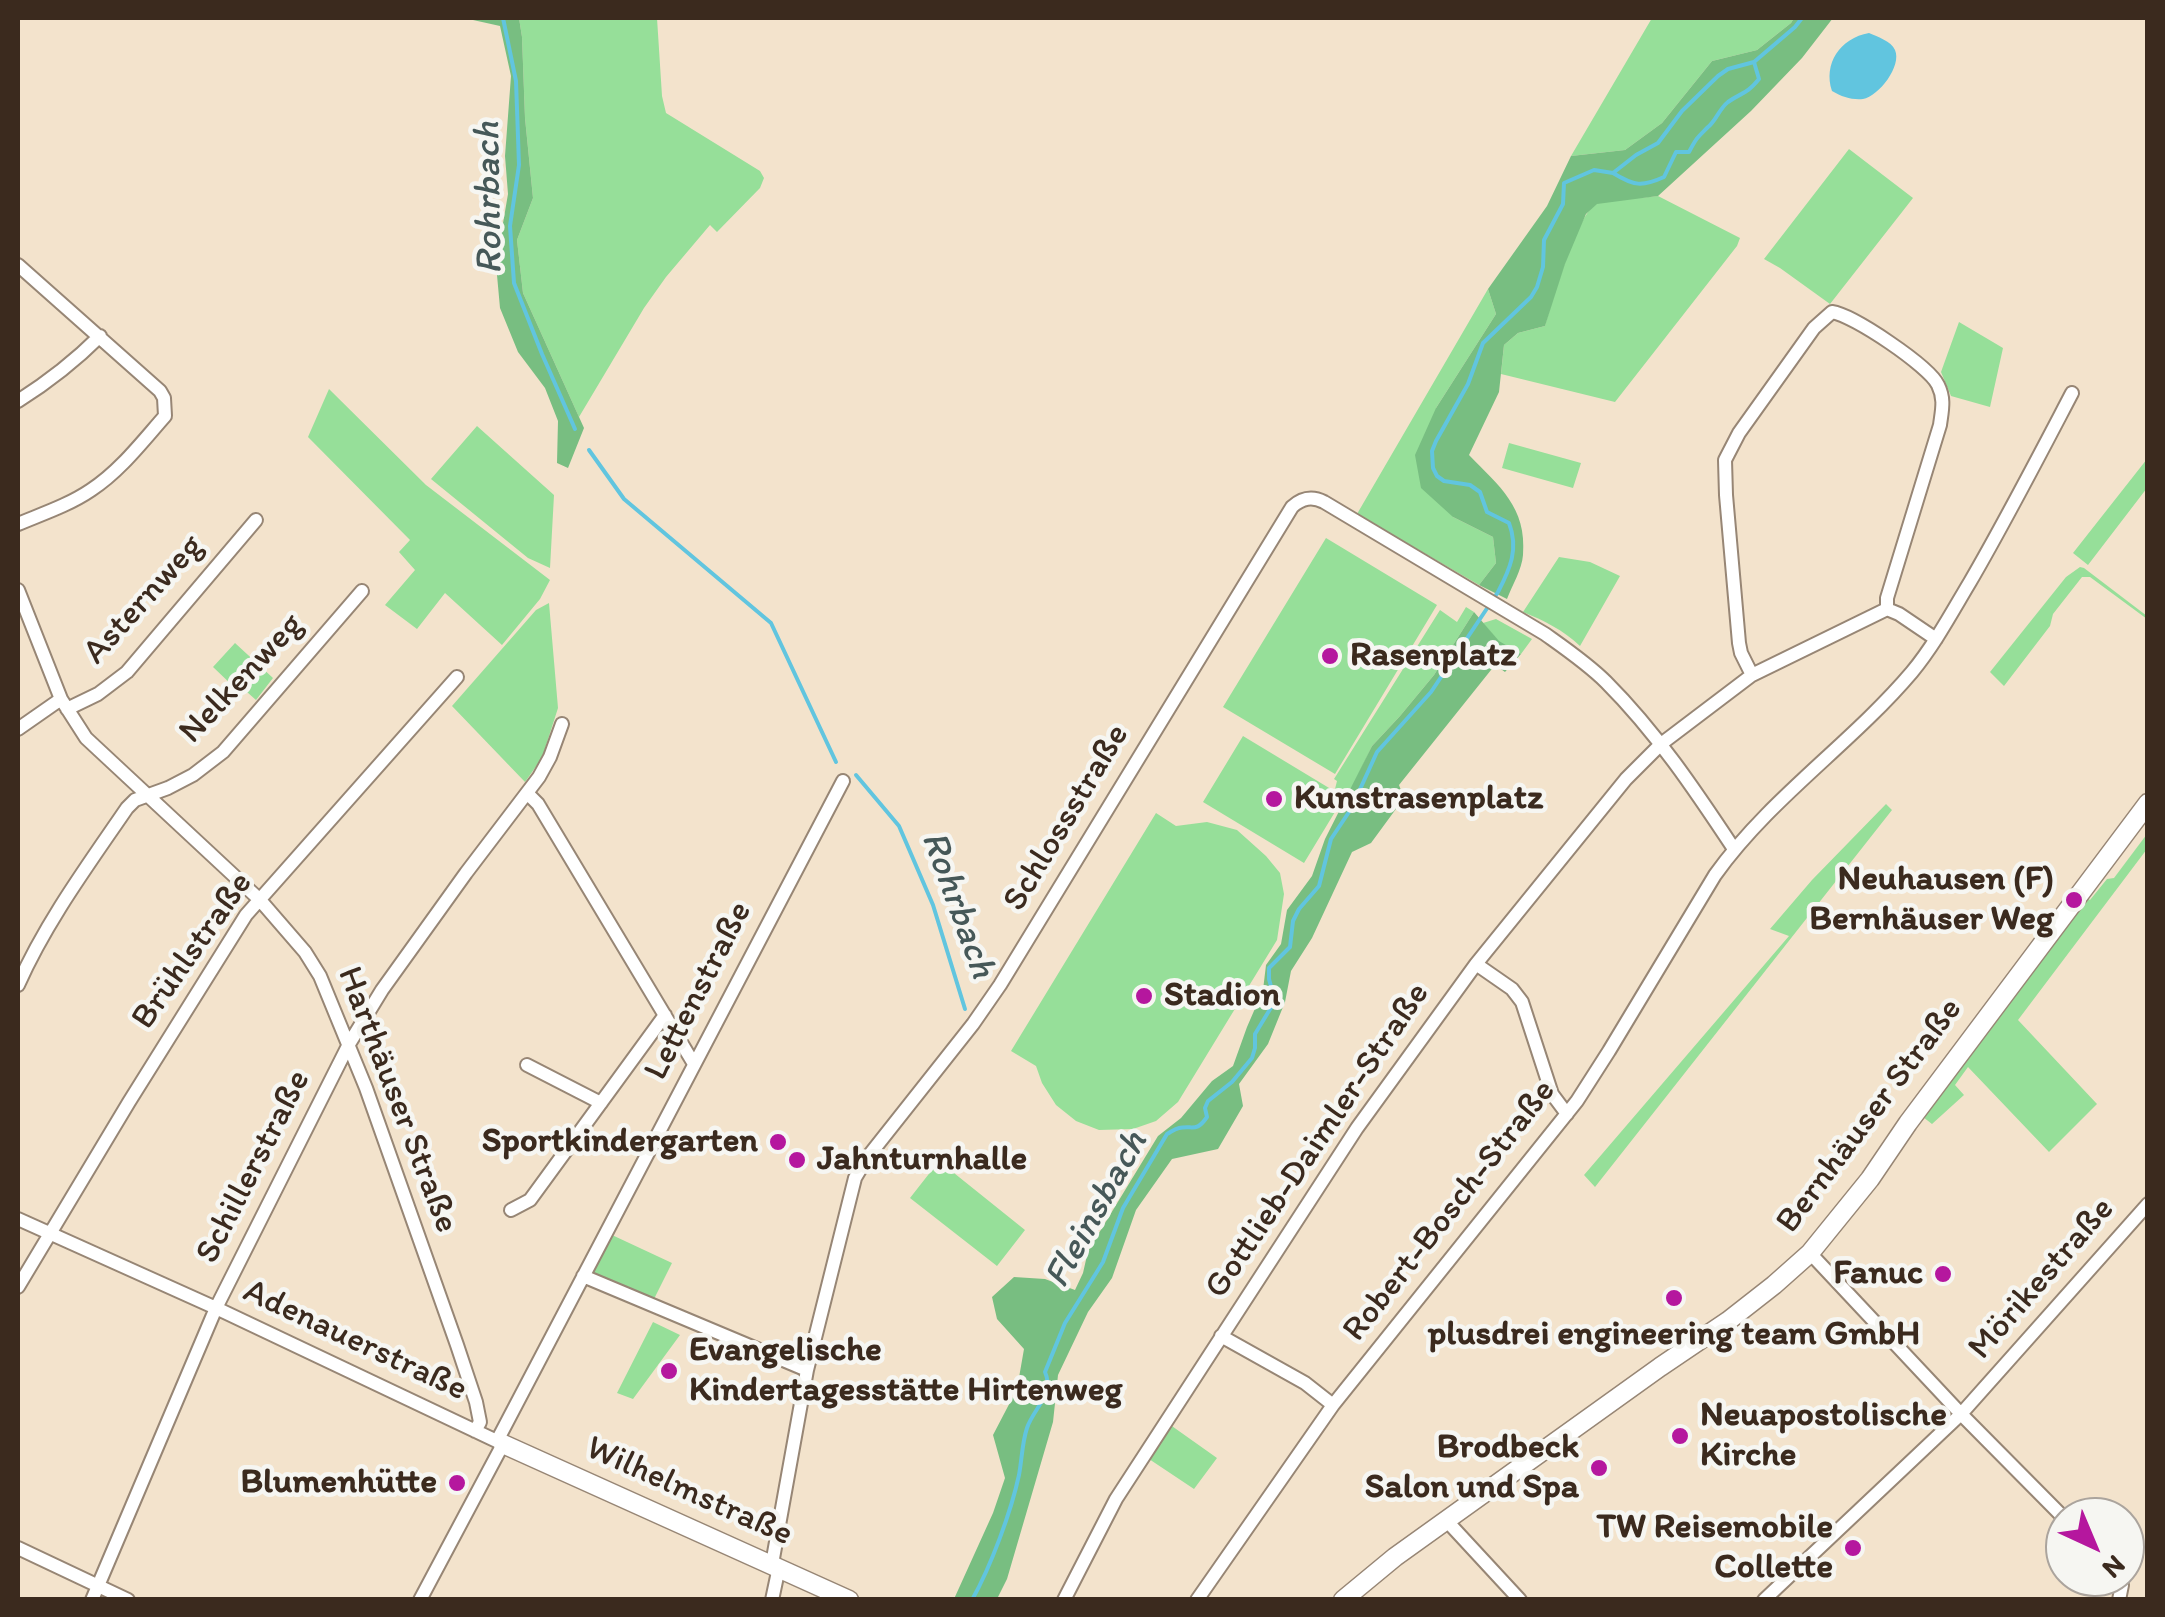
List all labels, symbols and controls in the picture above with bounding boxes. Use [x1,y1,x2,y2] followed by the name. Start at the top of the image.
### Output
[466,121,514,275] water label: Rohrbach
[75,527,213,673] street label: Asternweg
[171,605,313,753] street label: Nelkenweg
[1350,635,1516,677] place label: Rasenplatz
[1319,645,1341,667] marker: Rasenplatz
[995,717,1139,919] street label: Schlossstraße
[1294,778,1543,820] place label: Kunstrasenplatz
[1263,788,1285,810] marker: Kunstrasenplatz
[909,825,1005,985] water label: Rohrbach
[1809,859,2054,941] place label: Neuhausen (F) Bernhäuser Weg
[123,864,263,1038] street label: Brühlstraße
[2063,889,2085,911] marker: Neuhausen (F) Bernhäuser Weg
[636,895,762,1087] street label: Lettenstraße
[327,961,467,1239] street label: Harthäuser Straße
[1164,975,1280,1017] place label: Stadion
[1197,975,1439,1307] street label: Gottlieb-Daimler-Straße
[1133,985,1155,1007] marker: Stadion
[1768,990,1972,1242] street label: Bernhäuser Straße
[187,1063,321,1271] street label: Schillerstraße
[1335,1072,1565,1350] street label: Robert-Bosch-Straße
[482,1121,758,1163] place label: Sportkindergarten
[1035,1124,1159,1296] water label: Fleinsbach
[767,1131,789,1153] marker: Sportkindergarten
[817,1139,1027,1181] place label: Jahnturnhalle
[786,1149,808,1171] marker: Jahnturnhalle
[1960,1189,2124,1369] street label: Mörikestraße
[1833,1253,1923,1295] place label: Fanuc
[1932,1263,1954,1285] marker: Fanuc
[236,1271,474,1411] street label: Adenauerstraße
[1663,1287,1685,1309] marker: plusdrei engineering team GmbH
[1428,1314,1920,1356] place label: plusdrei engineering team GmbH
[689,1330,1122,1412] place label: Evangelische Kindertagesstätte Hirtenweg
[658,1360,680,1382] marker: Evangelische Kindertagesstätte Hirtenweg
[1700,1395,1947,1477] place label: Neuapostolische Kirche
[1669,1425,1691,1447] marker: Neuapostolische Kirche
[1365,1427,1579,1509] place label: Brodbeck Salon und Spa
[579,1428,799,1556] street label: Wilhelmstraße
[1588,1457,1610,1479] marker: Brodbeck Salon und Spa
[241,1462,437,1504] place label: Blumenhütte
[446,1472,468,1494] marker: Blumenhütte
[2045,1497,2145,1597] north arrow
[1596,1507,1833,1589] place label: TW Reisemobile Collette
[1842,1537,1864,1559] marker: TW Reisemobile Collette
[2096,1548,2133,1586] text: N

